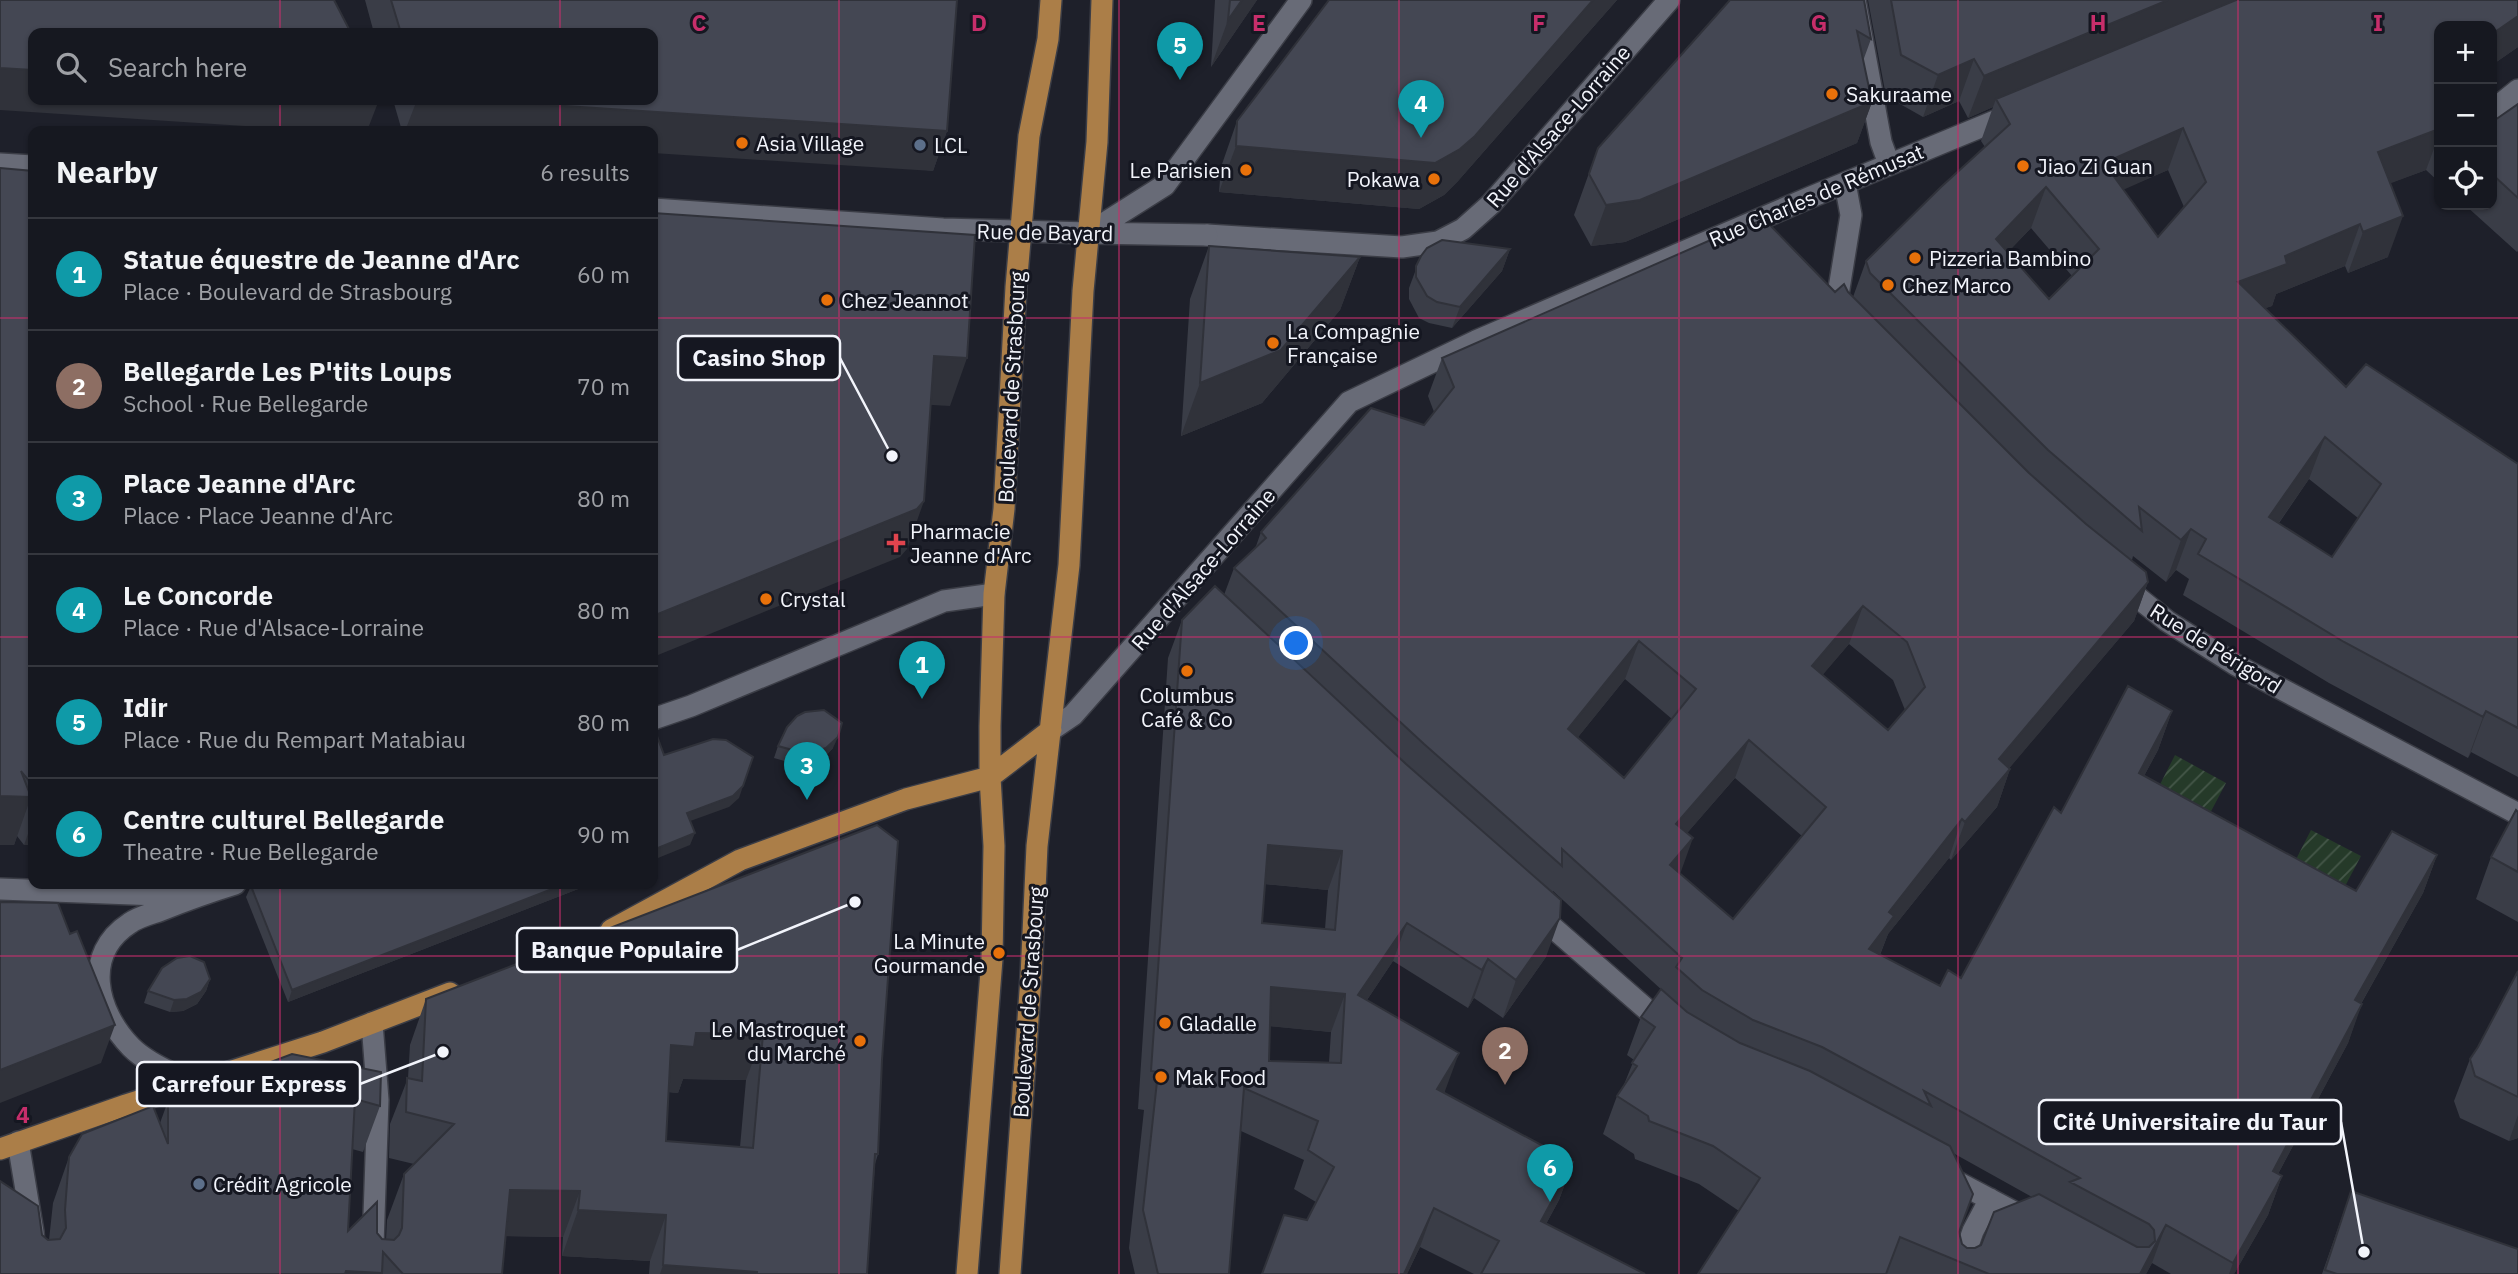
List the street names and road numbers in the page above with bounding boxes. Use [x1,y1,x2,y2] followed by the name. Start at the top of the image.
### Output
[1480,39,1636,213] street label: Rue d'Alsace-Lorraine
[1704,137,1928,253] street label: Rue Charles de Rémusat
[977,217,1113,247] street label: Rue de Bayard
[991,270,1031,504] street label: Boulevard de Strasbourg
[1125,482,1281,656] street label: Rue d'Alsace-Lorraine
[2145,596,2287,700] street label: Rue de Périgord
[1006,885,1050,1119] street label: Boulevard de Strasbourg

